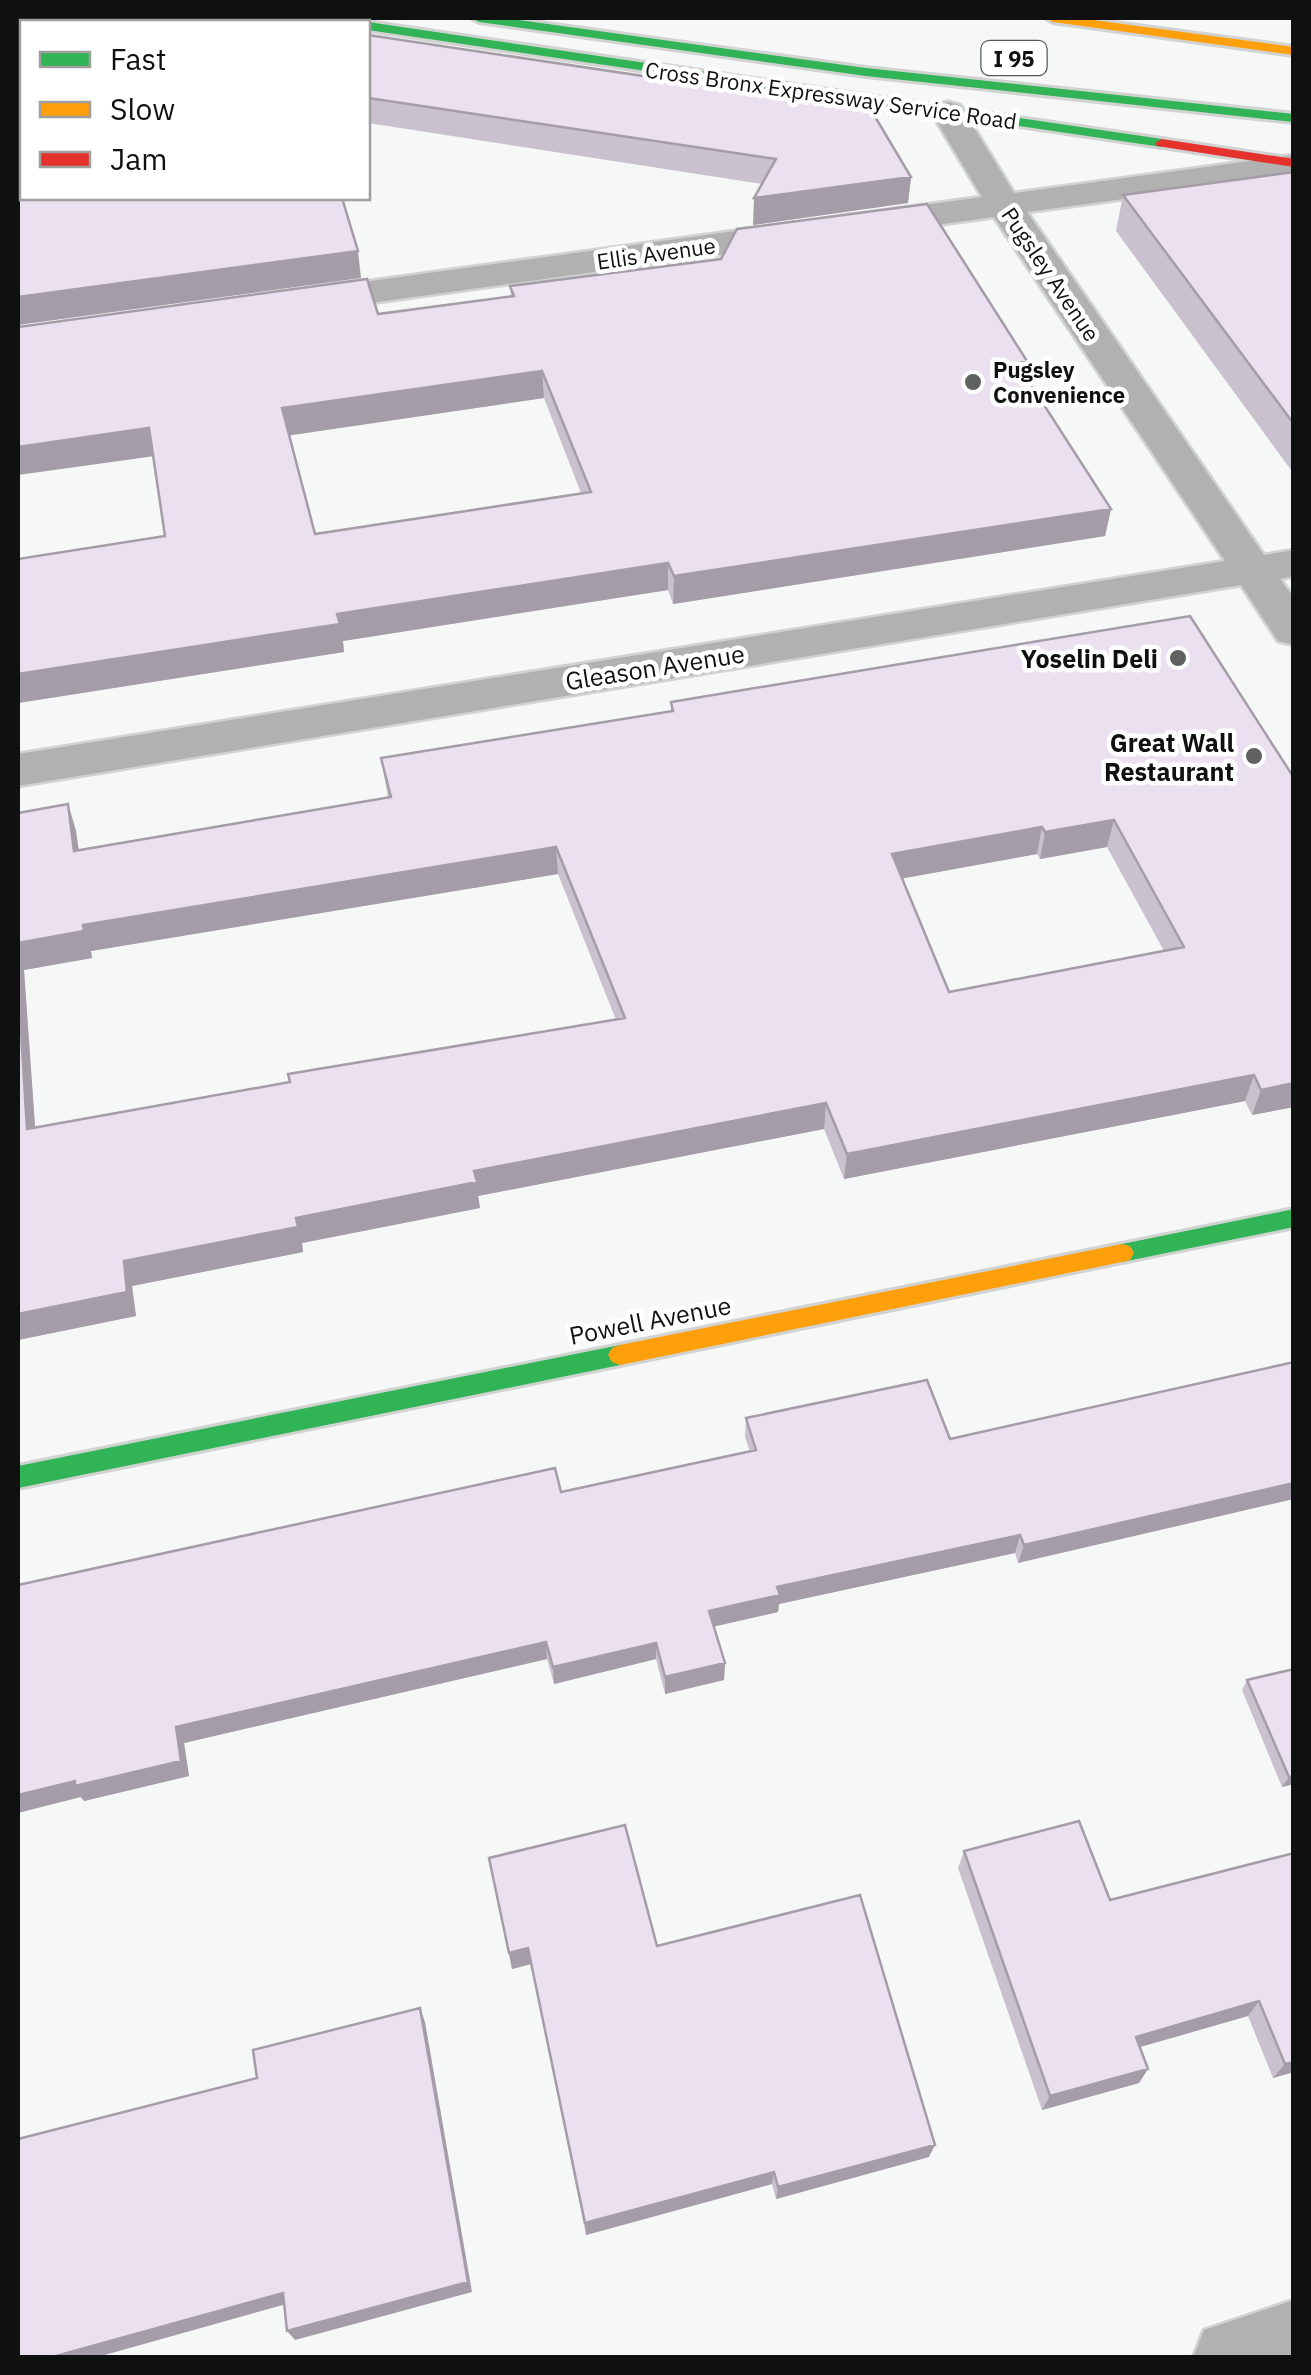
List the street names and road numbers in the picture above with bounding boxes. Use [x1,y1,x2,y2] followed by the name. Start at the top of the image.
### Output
[982,41,1046,75] road number: I 95
[644,55,1018,135] street label: Cross Bronx Expressway Service Road
[995,201,1107,347] street label: Pugsley Avenue
[595,230,717,276] street label: Ellis Avenue
[563,637,747,697] street label: Gleason Avenue
[566,1288,734,1352] street label: Powell Avenue

